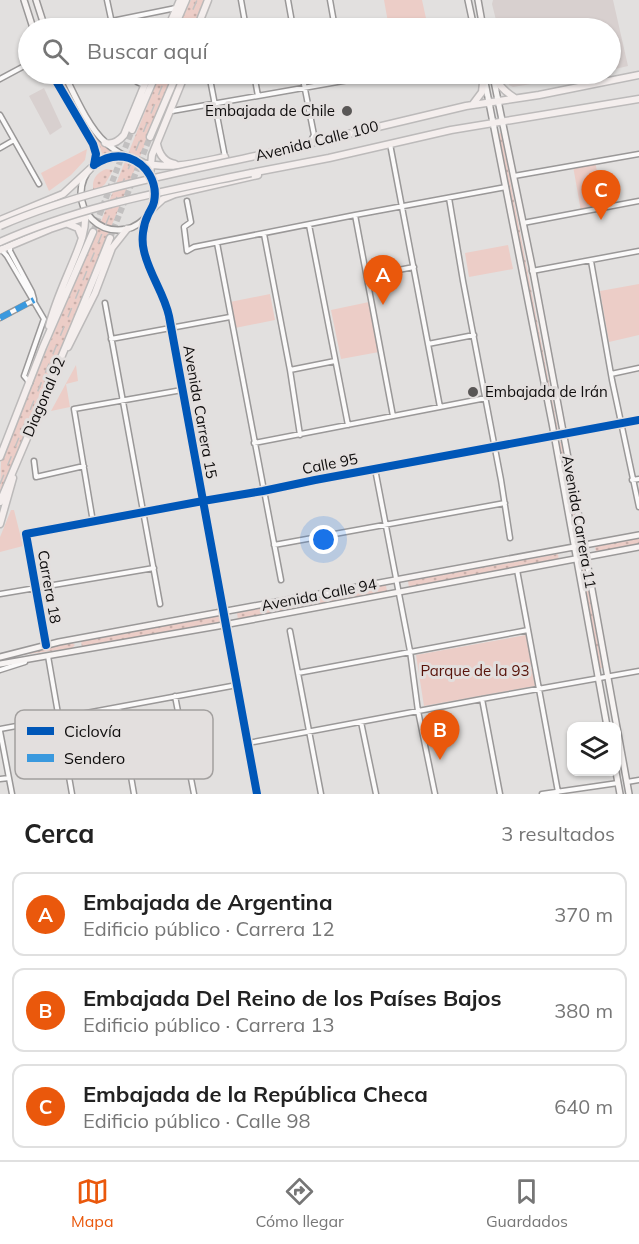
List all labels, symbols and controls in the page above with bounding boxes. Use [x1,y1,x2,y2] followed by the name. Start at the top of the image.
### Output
[18,18,621,84] search box
[39,35,72,68] icon: search
[87,37,208,65] text: Buscar aquí
[205,101,335,120] place label: Embajada de Chile
[340,104,354,118] marker: Embajada de Chile
[253,116,380,165] street label: Avenida Calle 100
[582,170,620,220] pin: C
[364,256,403,305] pin: A
[179,344,222,480] street label: Avenida Carrera 15
[18,354,69,439] street label: Diagonal 92
[485,382,608,401] place label: Embajada de Irán
[466,385,480,399] marker: Embajada de Irán
[300,449,359,478] street label: Calle 95
[558,454,601,590] street label: Avenida Carrera 11
[309,525,338,554] your location
[34,549,65,625] street label: Carrera 18
[260,574,378,615] street label: Avenida Calle 94
[420,661,530,680] park label: Parque de la 93
[15,710,213,779] legend
[420,710,460,760] pin: B
[64,721,121,741] text: Ciclovía
[567,722,621,776] map controls
[567,722,621,776] button: layers
[64,748,125,768] text: Sendero
[24,817,94,850] text: Cerca
[501,821,615,846] text: 3 resultados
[83,888,333,916] text: Embajada de Argentina
[38,902,53,927] text: A
[554,902,613,927] text: 370 m
[83,916,334,941] text: Edificio público · Carrera 12
[83,984,502,1012] text: Embajada Del Reino de los Países Bajos
[39,998,52,1023] text: B
[554,998,613,1023] text: 380 m
[83,1012,334,1037] text: Edificio público · Carrera 13
[83,1080,428,1108] text: Embajada de la República Checa
[39,1094,52,1119] text: C
[554,1094,613,1119] text: 640 m
[83,1108,310,1133] text: Edificio público · Calle 98
[71,1175,114,1231] tab: Mapa
[256,1175,344,1231] tab: Cómo llegar
[486,1175,568,1231] tab: Guardados

